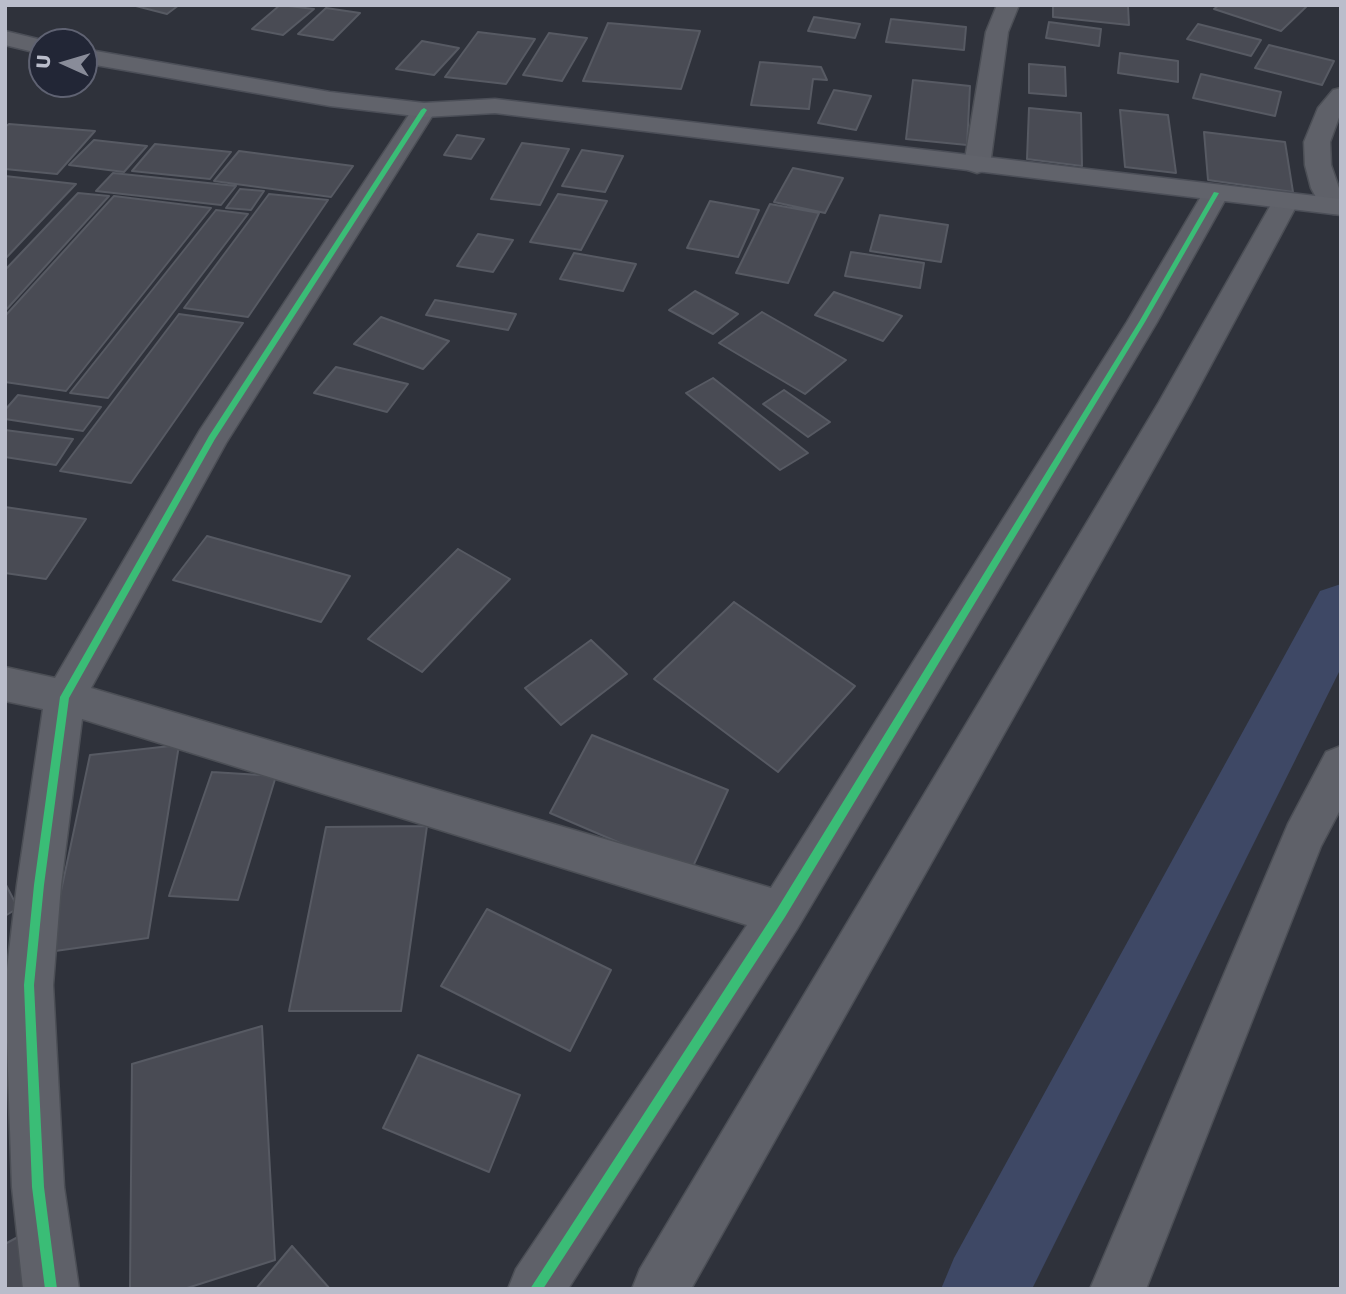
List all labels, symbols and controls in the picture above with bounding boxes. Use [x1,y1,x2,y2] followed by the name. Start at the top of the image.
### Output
[28,28,98,98] north arrow
[32,54,56,69] text: U

